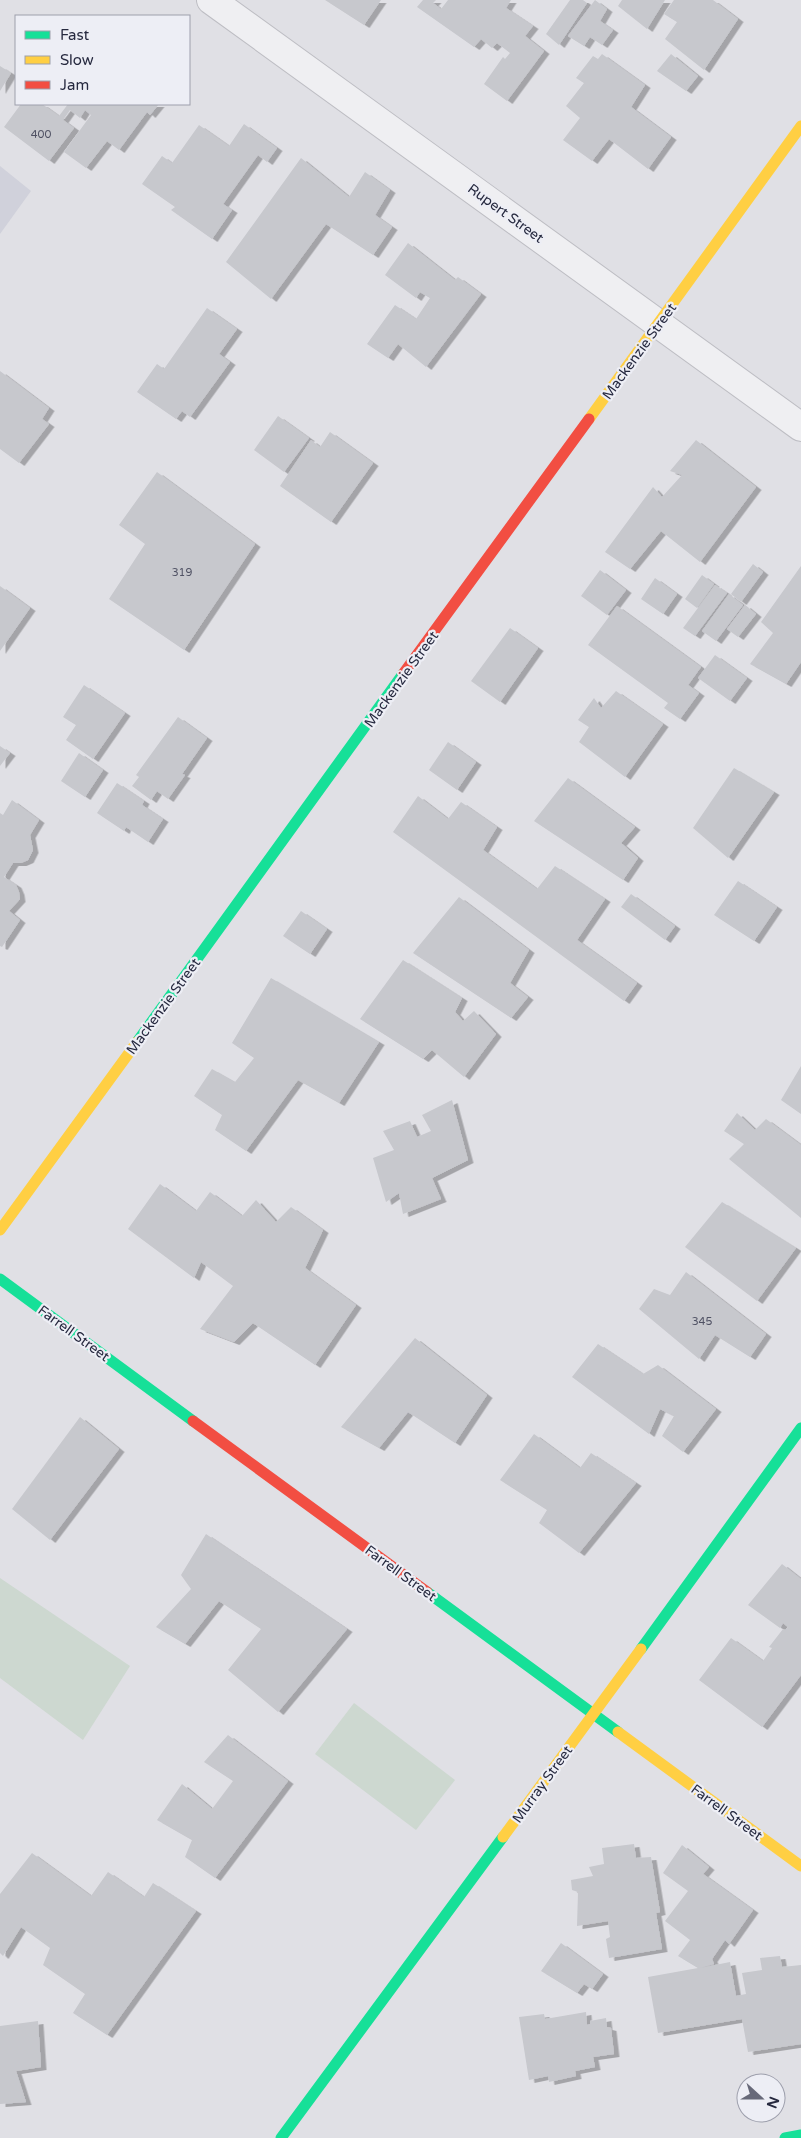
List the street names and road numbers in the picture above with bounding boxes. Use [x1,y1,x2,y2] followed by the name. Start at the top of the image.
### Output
[464,180,547,247] street label: Rupert Street
[599,299,680,403] street label: Mackenzie Street
[361,627,442,731] street label: Mackenzie Street
[123,954,204,1058] street label: Mackenzie Street
[35,1302,113,1365] street label: Farrell Street
[362,1542,440,1605] street label: Farrell Street
[509,1742,577,1826] street label: Murray Street
[688,1781,766,1844] street label: Farrell Street

